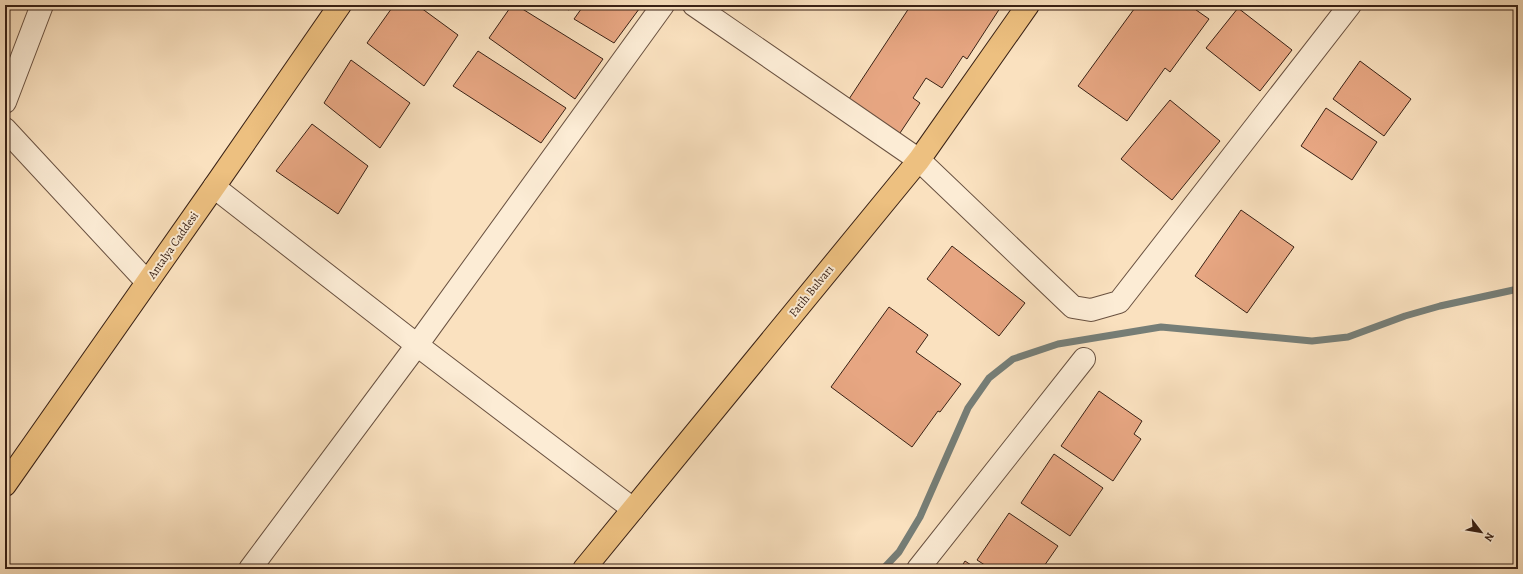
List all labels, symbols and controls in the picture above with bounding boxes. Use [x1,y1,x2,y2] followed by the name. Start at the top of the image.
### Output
[143,208,202,283] street label: Antalya Caddesi
[785,262,837,320] street label: Fatih Bulvarı
[1461,512,1501,552] north arrow
[1481,530,1498,544] text: N

